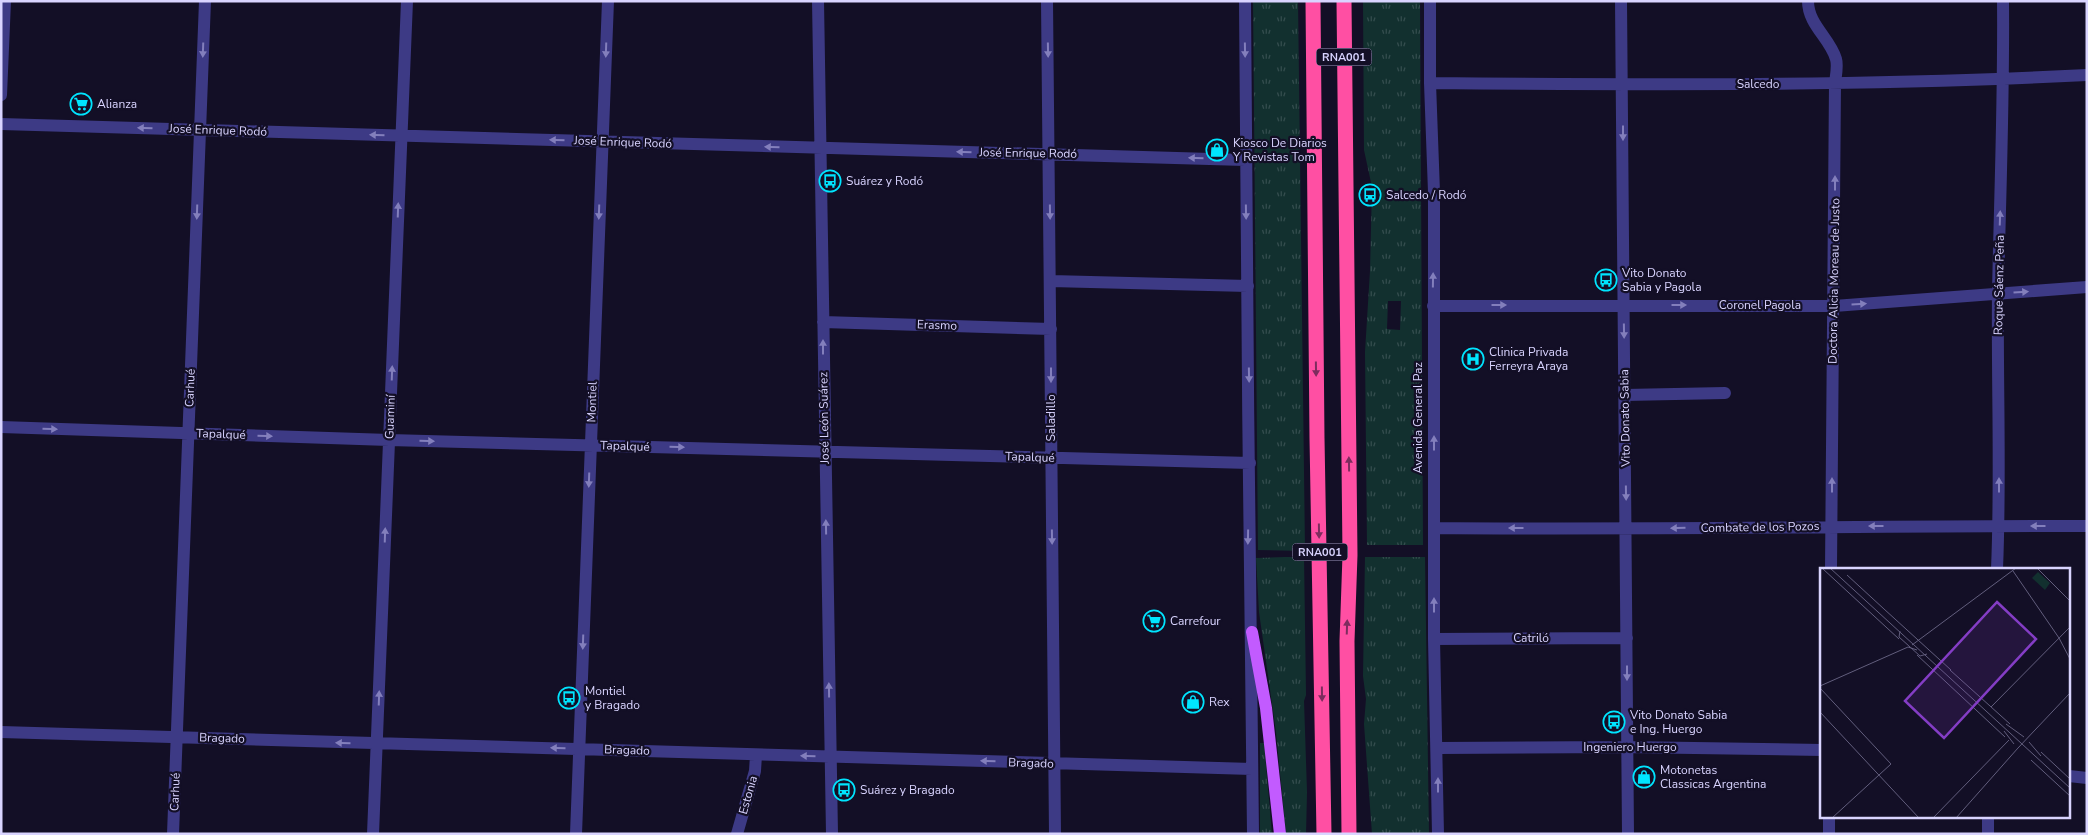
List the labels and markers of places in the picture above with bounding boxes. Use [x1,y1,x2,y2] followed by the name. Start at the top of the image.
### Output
[69,92,93,116] supermarket icon: Alianza
[97,96,137,112] place label: Alianza
[1232,135,1327,165] place label: Kiosco De Diarios Y Revistas Tom
[1205,138,1229,162] shop icon: Kiosco De Diarios Y Revistas Tom
[818,169,842,193] bus stop icon: Suárez y Rodó
[846,173,923,189] place label: Suárez y Rodó
[1358,183,1382,207] bus stop icon: Salcedo / Rodó
[1386,187,1467,203] place label: Salcedo / Rodó
[1621,265,1702,295] place label: Vito Donato Sabia y Pagola
[1594,268,1618,292] bus stop icon: Vito Donato Sabia y Pagola
[1489,344,1568,374] place label: Clinica Privada Ferreyra Araya
[1461,347,1485,371] hospital icon: Clinica Privada Ferreyra Araya
[1142,609,1166,633] supermarket icon: Carrefour
[1170,613,1221,629] place label: Carrefour
[585,683,640,713] place label: Montiel y Bragado
[557,686,581,710] bus stop icon: Montiel y Bragado
[1181,690,1205,714] shop icon: Rex
[1209,694,1230,710] place label: Rex
[1629,707,1727,737] place label: Vito Donato Sabia e Ing. Huergo
[1602,710,1626,734] bus stop icon: Vito Donato Sabia e Ing. Huergo
[1660,762,1766,792] place label: Motonetas Classicas Argentina
[1632,765,1656,789] shop icon: Motonetas Classicas Argentina
[832,778,856,802] bus stop icon: Suárez y Bragado
[860,782,955,798] place label: Suárez y Bragado

